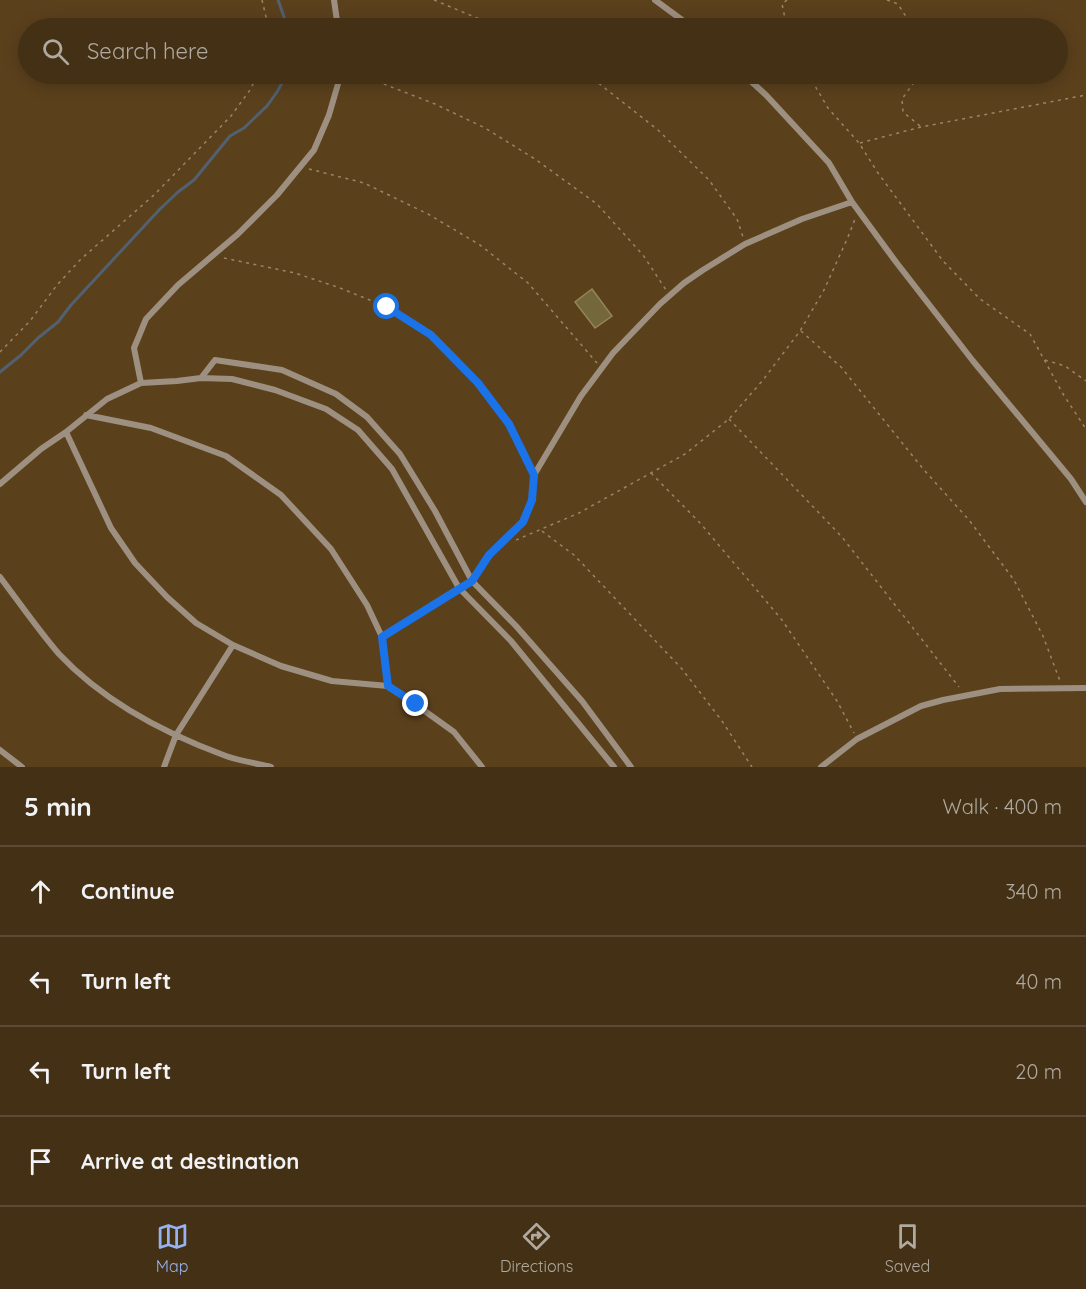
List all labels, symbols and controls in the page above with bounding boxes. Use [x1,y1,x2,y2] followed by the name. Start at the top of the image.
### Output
[18,18,1068,84] search box
[39,35,72,68] icon: search
[87,37,208,65] text: Search here
[373,293,399,319] route start
[402,690,428,716] route end
[24,790,92,823] text: 5 min
[943,794,1062,819] text: Walk · 400 m
[24,875,57,908] icon: ahead
[81,877,175,905] text: Continue
[1005,879,1062,904] text: 340 m
[24,965,57,998] icon: left
[81,967,171,995] text: Turn left
[1016,969,1062,994] text: 40 m
[24,1055,57,1088] icon: left
[81,1057,171,1085] text: Turn left
[1015,1059,1062,1084] text: 20 m
[24,1145,57,1178] icon: arrive
[81,1147,299,1175] text: Arrive at destination
[156,1220,189,1276] tab: Map
[500,1220,573,1276] tab: Directions
[885,1220,930,1276] tab: Saved

